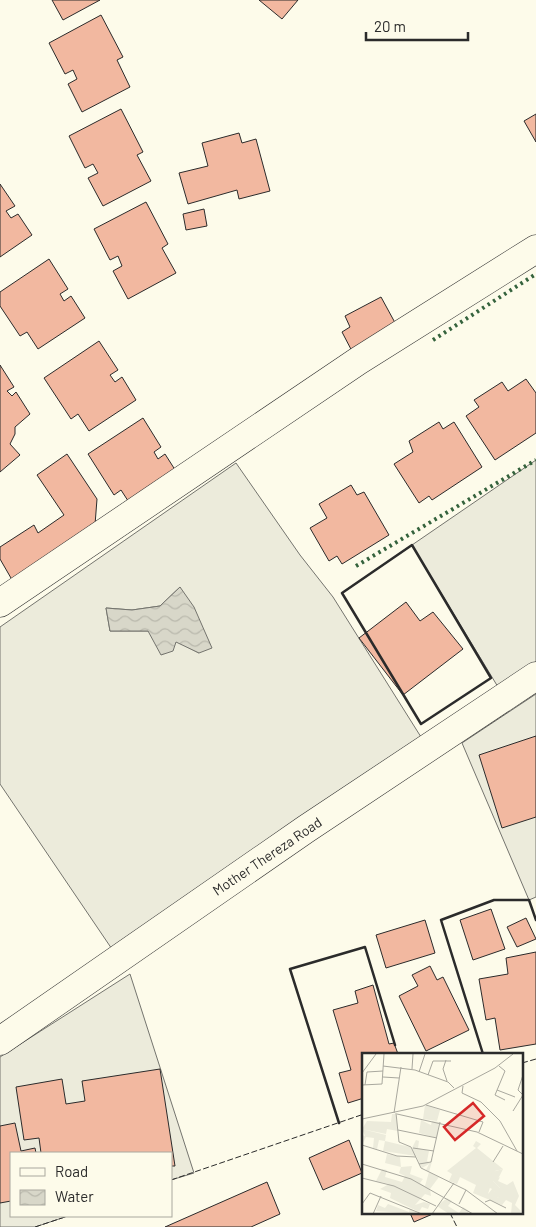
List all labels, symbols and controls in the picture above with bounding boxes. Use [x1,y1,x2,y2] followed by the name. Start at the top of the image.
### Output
[366,10,468,42] scale bar
[374,17,406,35] text: 20 m
[209,813,325,899] street label: Mother Thereza Road
[362,1053,524,1214] inset map
[10,1152,172,1217] legend
[55,1162,88,1180] text: Road
[55,1187,94,1205] text: Water

